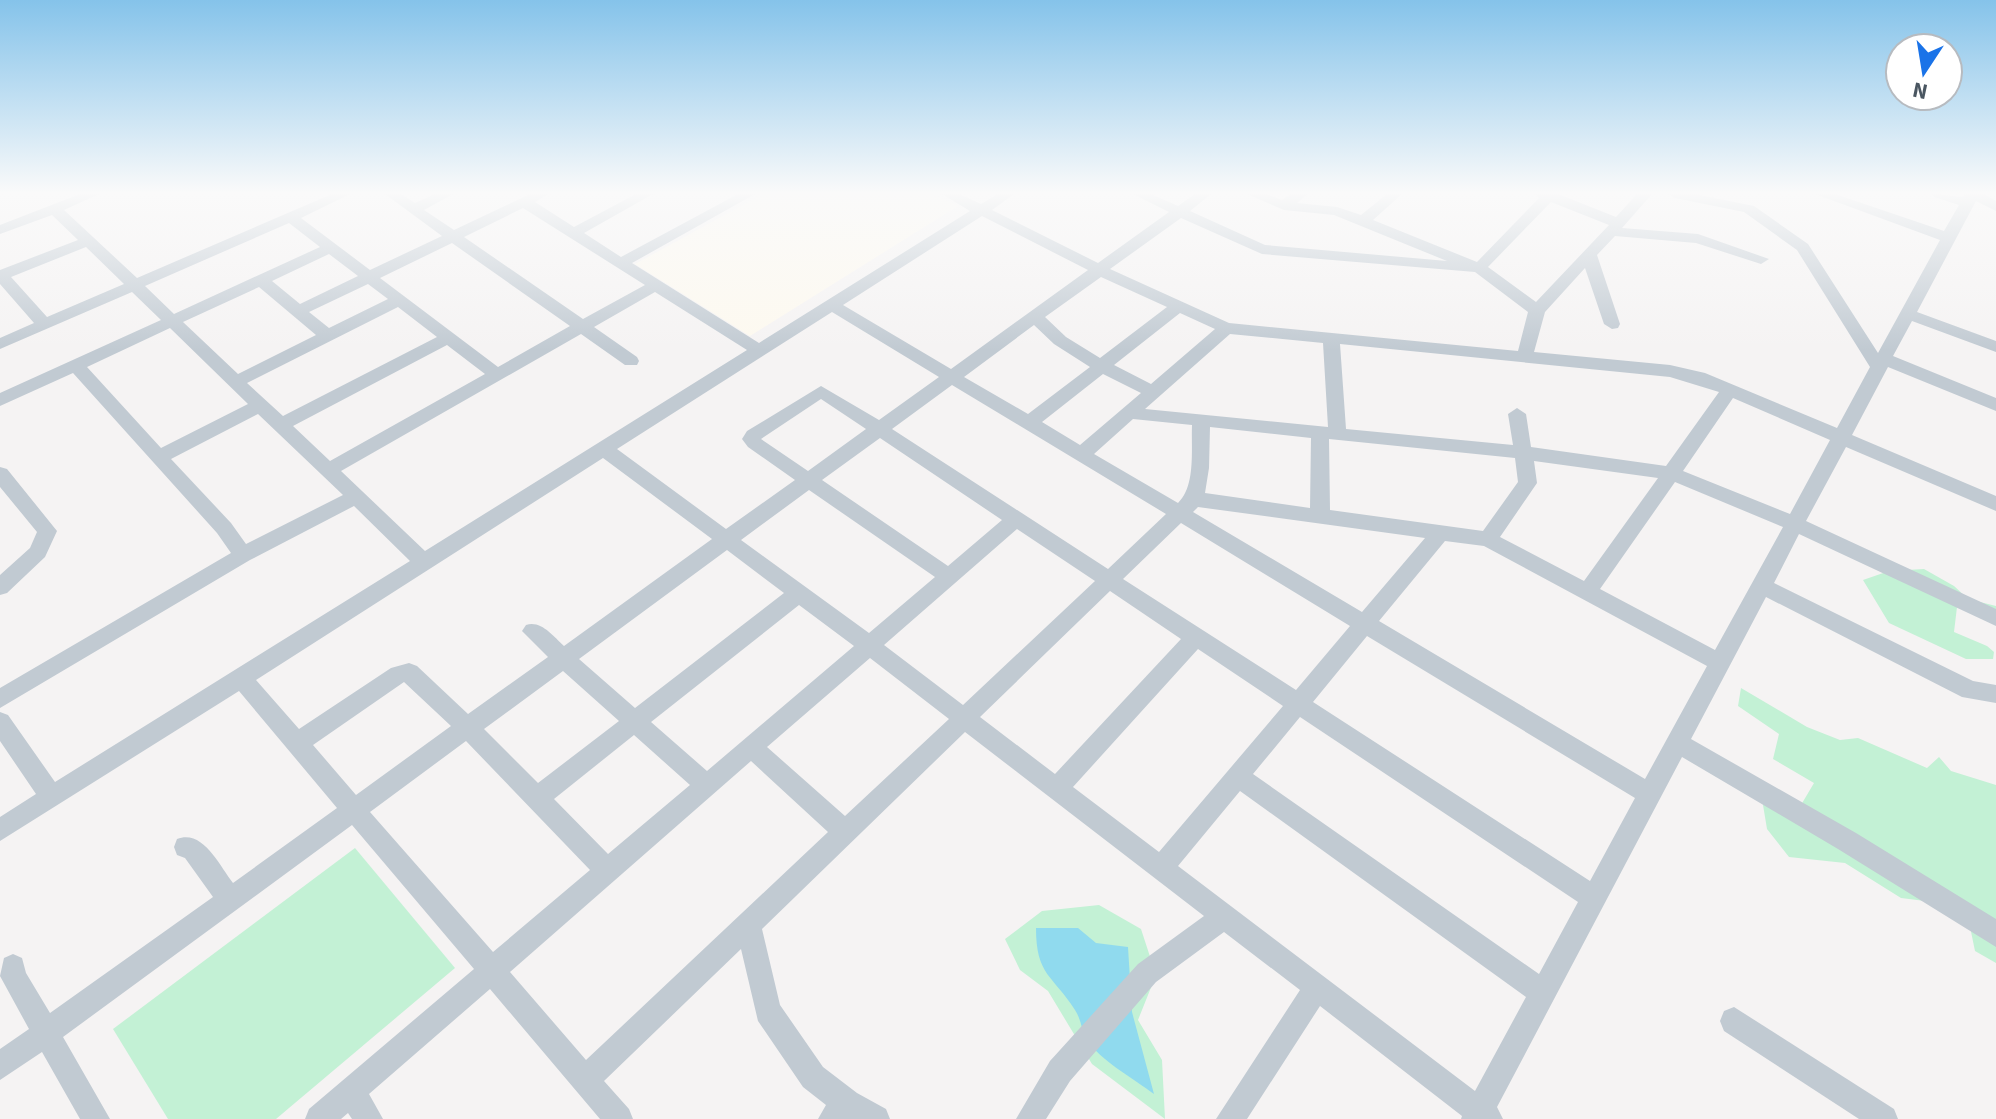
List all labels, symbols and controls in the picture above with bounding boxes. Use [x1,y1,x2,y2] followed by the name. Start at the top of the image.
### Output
[1884,32,1964,112] north arrow
[1910,73,1931,108] text: N

